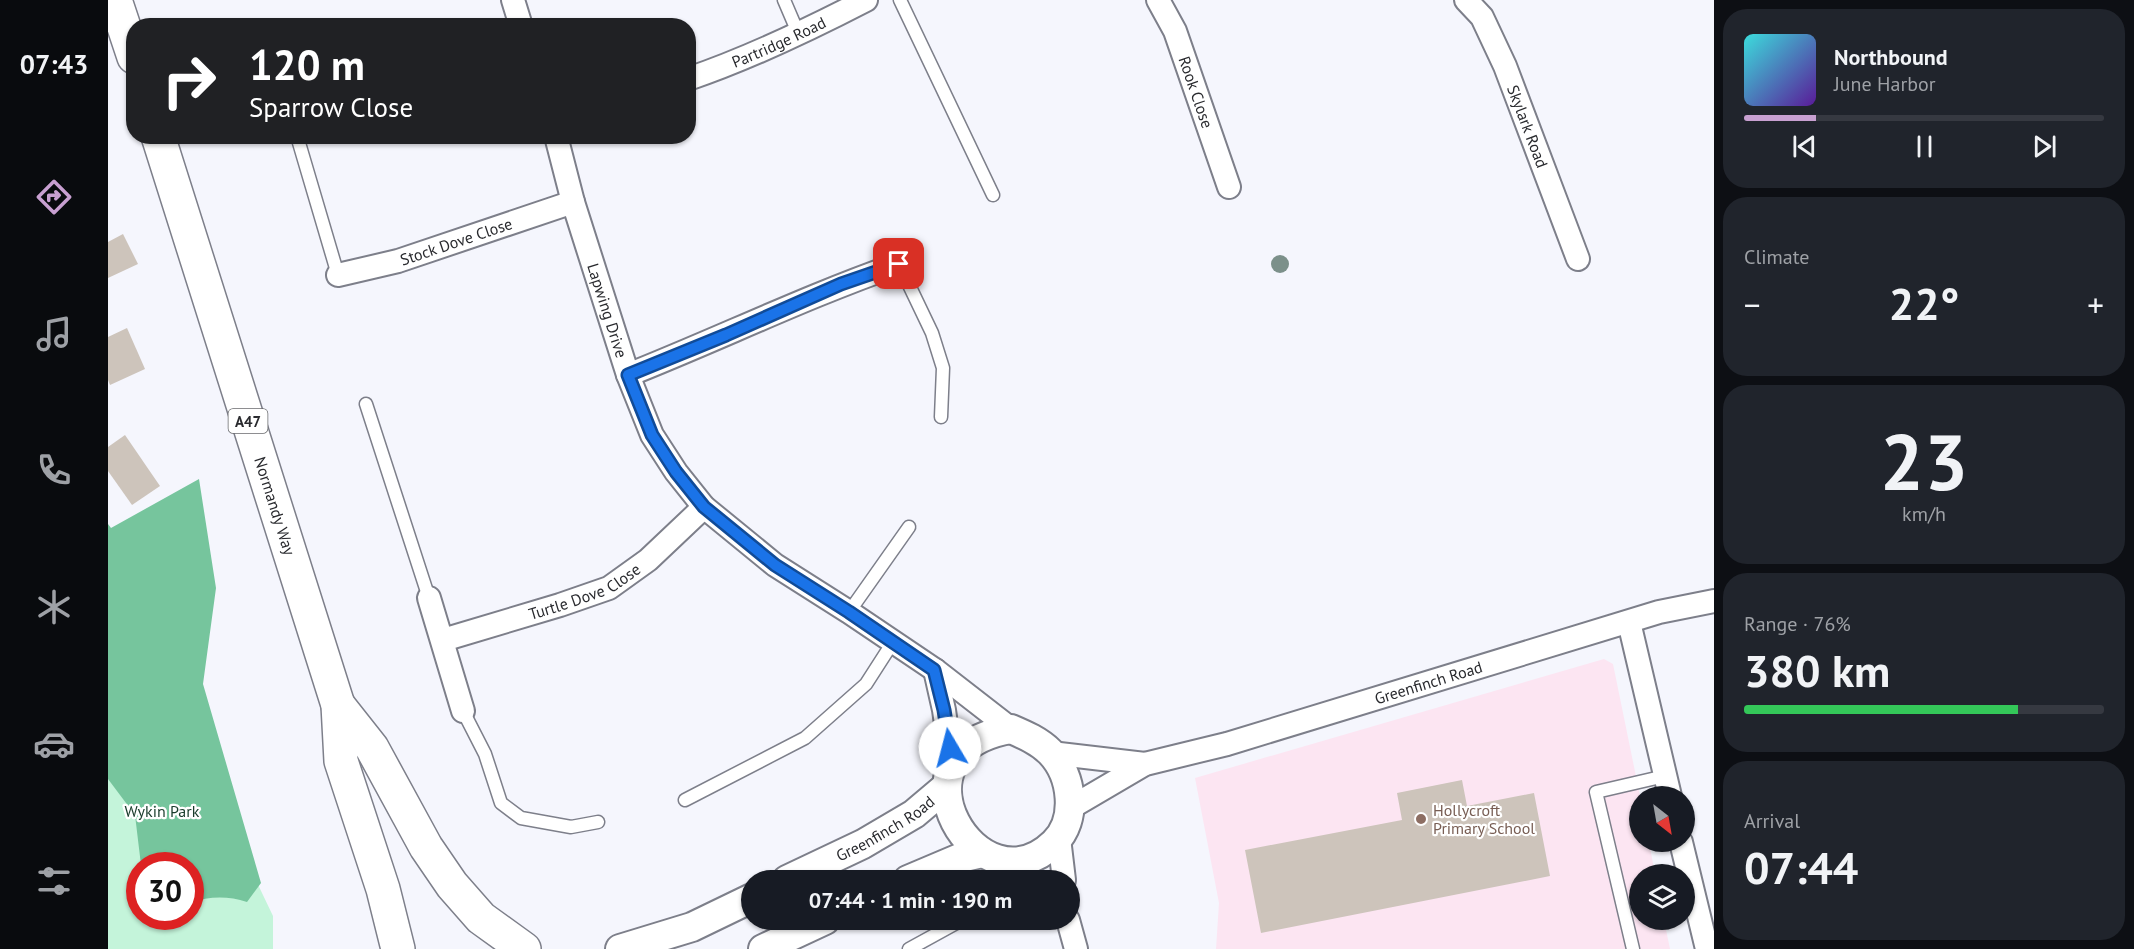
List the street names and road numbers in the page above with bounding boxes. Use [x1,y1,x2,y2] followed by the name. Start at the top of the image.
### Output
[729,12,829,72] street label: Partridge Road
[1174,54,1218,131] street label: Rook Close
[1503,82,1553,171] street label: Skylark Road
[397,213,515,270] street label: Stock Dove Close
[583,261,632,360] street label: Lapwing Drive
[228,409,268,433] road number: A47
[250,454,300,558] street label: Normandy Way
[526,559,644,624] street label: Turtle Dove Close
[1372,657,1485,708] street label: Greenfinch Road
[833,791,938,865] street label: Greenfinch Road

